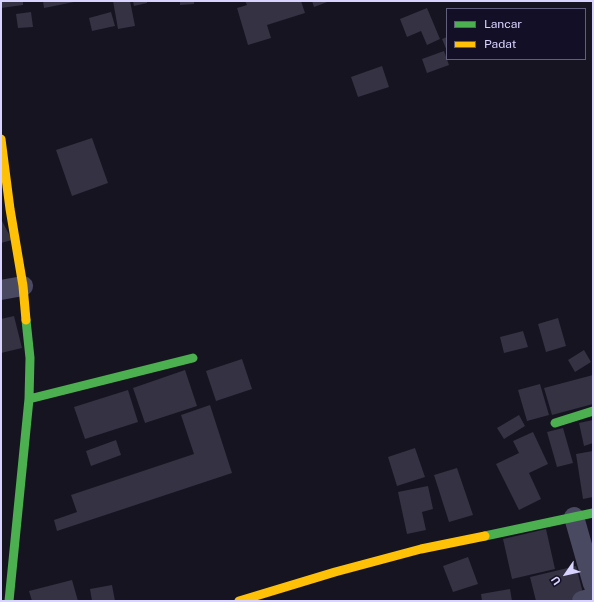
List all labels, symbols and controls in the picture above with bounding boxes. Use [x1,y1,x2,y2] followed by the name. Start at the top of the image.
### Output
[446,8,586,60] legend
[484,17,522,31] text: Lancar
[484,37,516,51] text: Padat
[546,554,586,594] north arrow
[549,574,563,587] text: U

